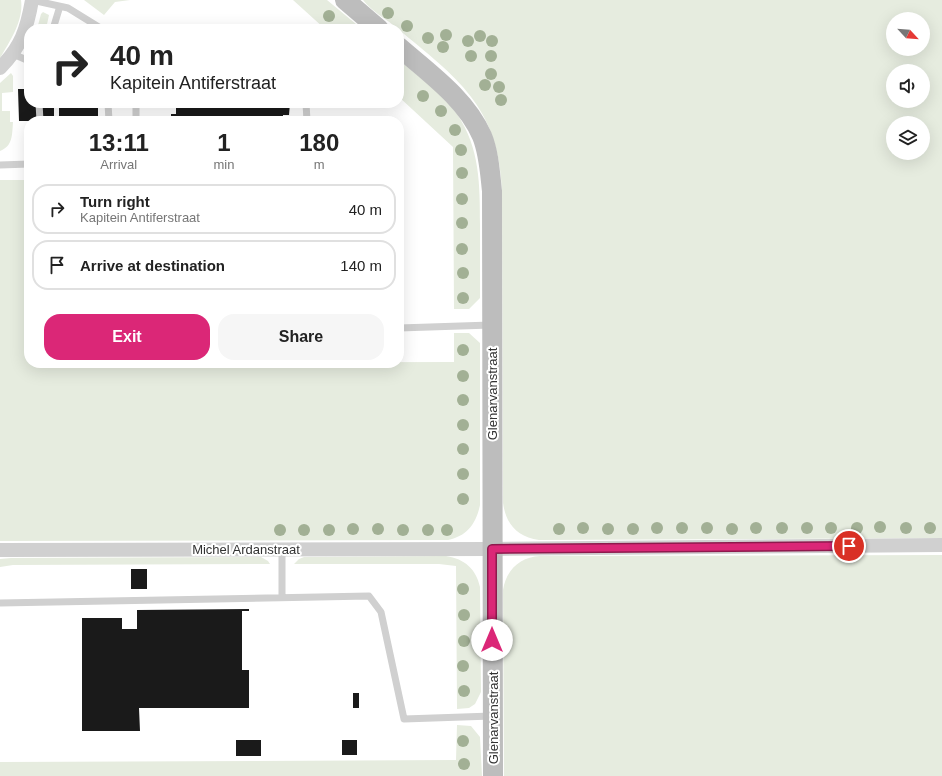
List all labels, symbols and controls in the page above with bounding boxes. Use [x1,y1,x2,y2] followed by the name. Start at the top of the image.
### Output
[886,12,930,56] north arrow
[886,12,930,160] map controls
[44,40,96,92] icon: right
[110,40,174,71] text: 40 m
[886,64,930,108] button: sound
[110,73,276,93] text: Kapitein Antiferstraat
[886,116,930,160] button: layers
[89,129,149,156] text: 13:11
[217,129,231,156] text: 1
[299,129,339,156] text: 180
[100,157,137,172] text: Arrival
[214,157,234,172] text: min
[314,157,325,172] text: m
[80,193,150,210] text: Turn right
[46,198,68,220] icon: right
[349,201,382,218] text: 40 m
[80,210,200,225] text: Kapitein Antiferstraat
[46,254,68,276] icon: arrive
[80,257,225,274] text: Arrive at destination
[340,257,382,274] text: 140 m
[44,314,210,360] button: Exit
[218,314,384,360] button: Share
[485,347,500,440] street label: Glenarvanstraat
[832,529,866,563] pin
[838,535,860,557] icon: arrive
[192,542,300,557] street label: Michel Ardanstraat
[471,619,513,661] position arrow
[486,671,501,764] street label: Glenarvanstraat

